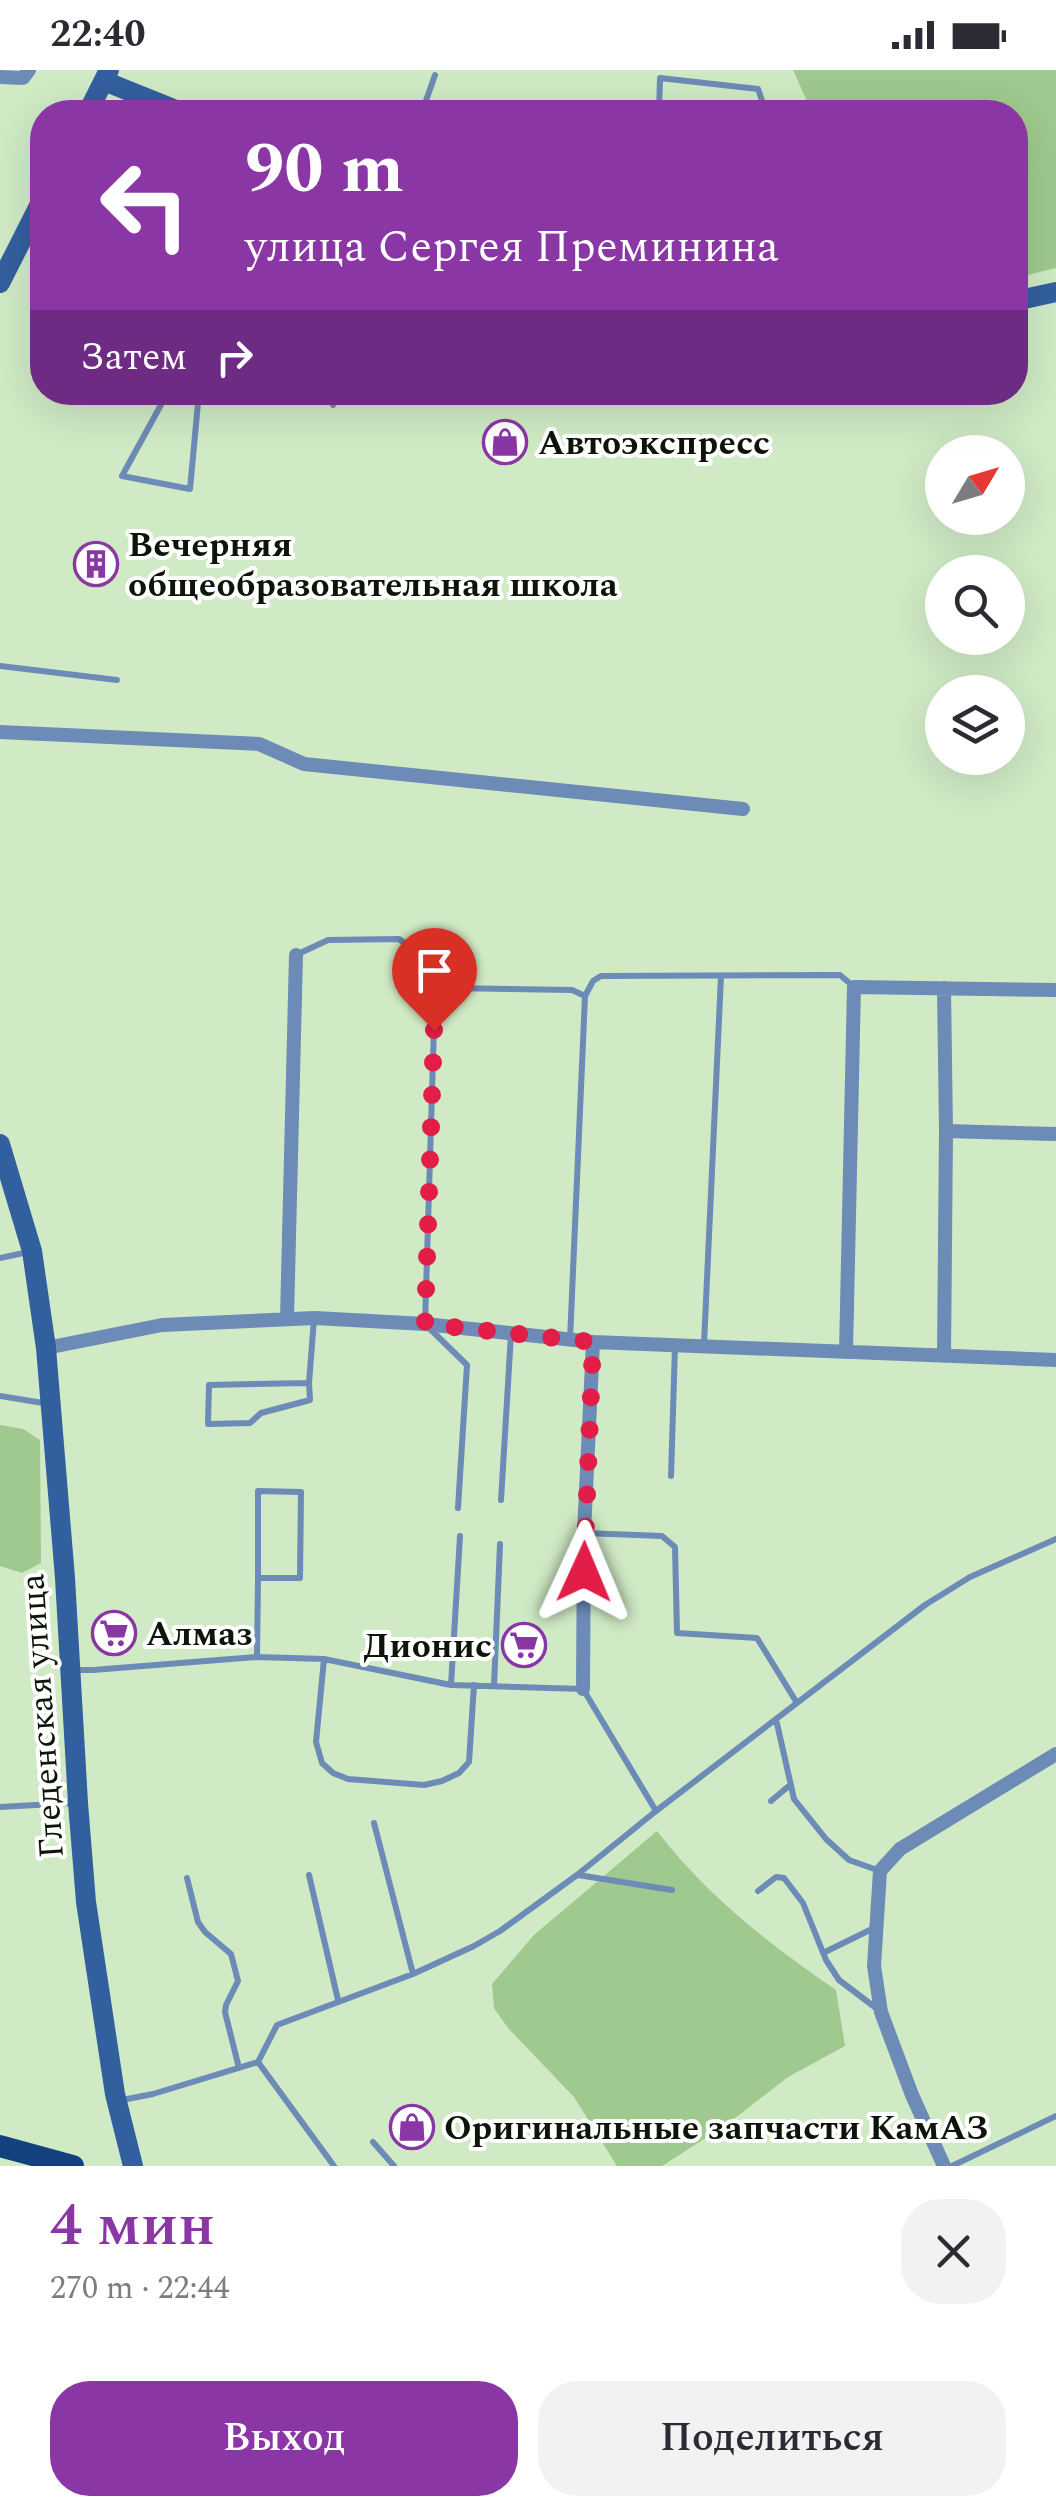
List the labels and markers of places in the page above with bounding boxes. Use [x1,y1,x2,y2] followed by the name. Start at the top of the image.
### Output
[538,417,770,470] place label: Автоэкспресс
[482,419,528,465] shop icon: Автоэкспресс
[128,519,618,612] place label: Вечерняя общеобразовательная школа
[73,541,119,587] building icon: Вечерняя общеобразовательная школа
[392,928,477,1031] pin
[146,1608,252,1661] place label: Алмаз
[91,1610,137,1656] supermarket icon: Алмаз
[364,1620,492,1673] place label: Дионис
[501,1622,547,1668] supermarket icon: Дионис
[444,2102,988,2155] place label: Оригинальные запчасти КамАЗ
[389,2104,435,2150] shop icon: Оригинальные запчасти КамАЗ

